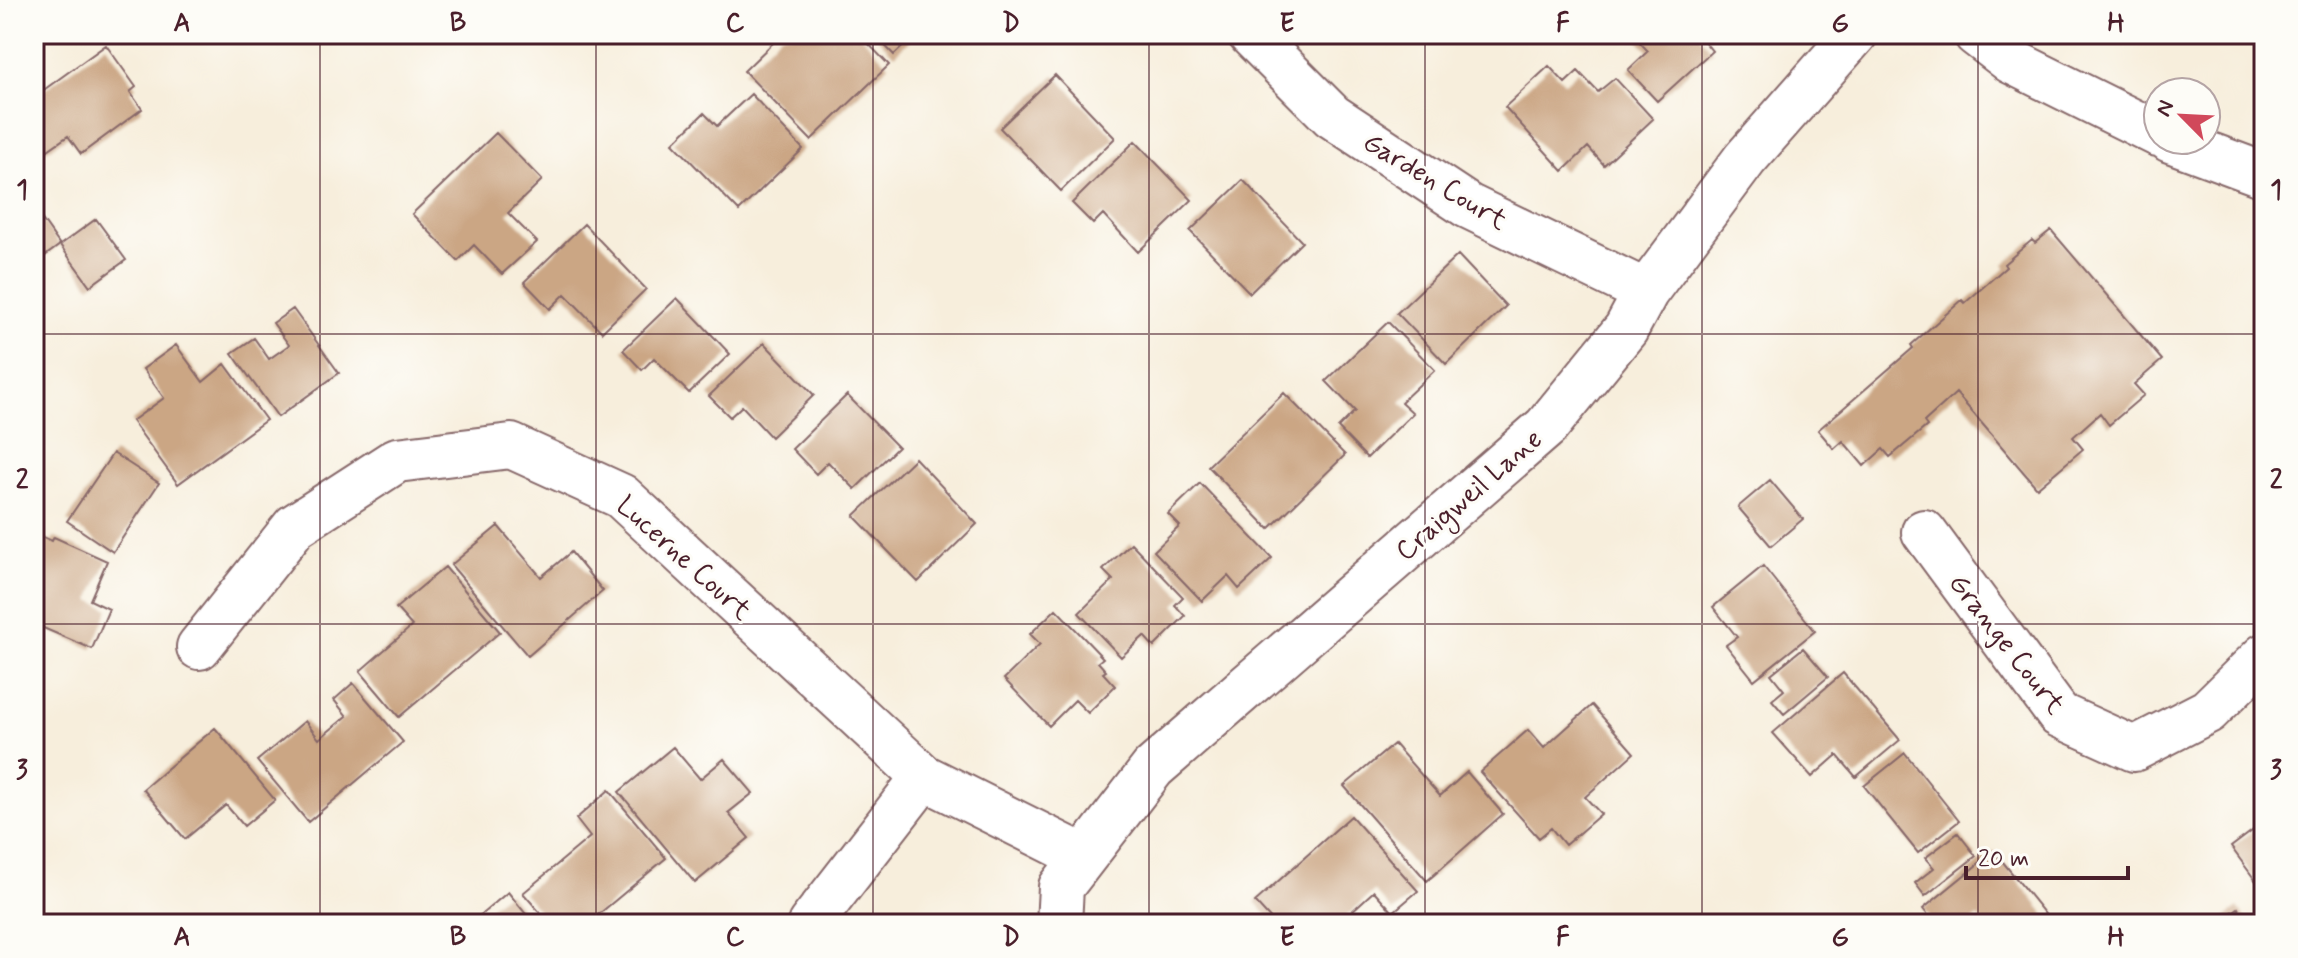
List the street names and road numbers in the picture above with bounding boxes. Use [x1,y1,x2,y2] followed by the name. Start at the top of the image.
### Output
[1356,124,1514,240] street label: Garden Court
[1388,422,1552,572] street label: Craigweil Lane
[608,488,759,630] street label: Lucerne Court
[1939,567,2073,723] street label: Grange Court

